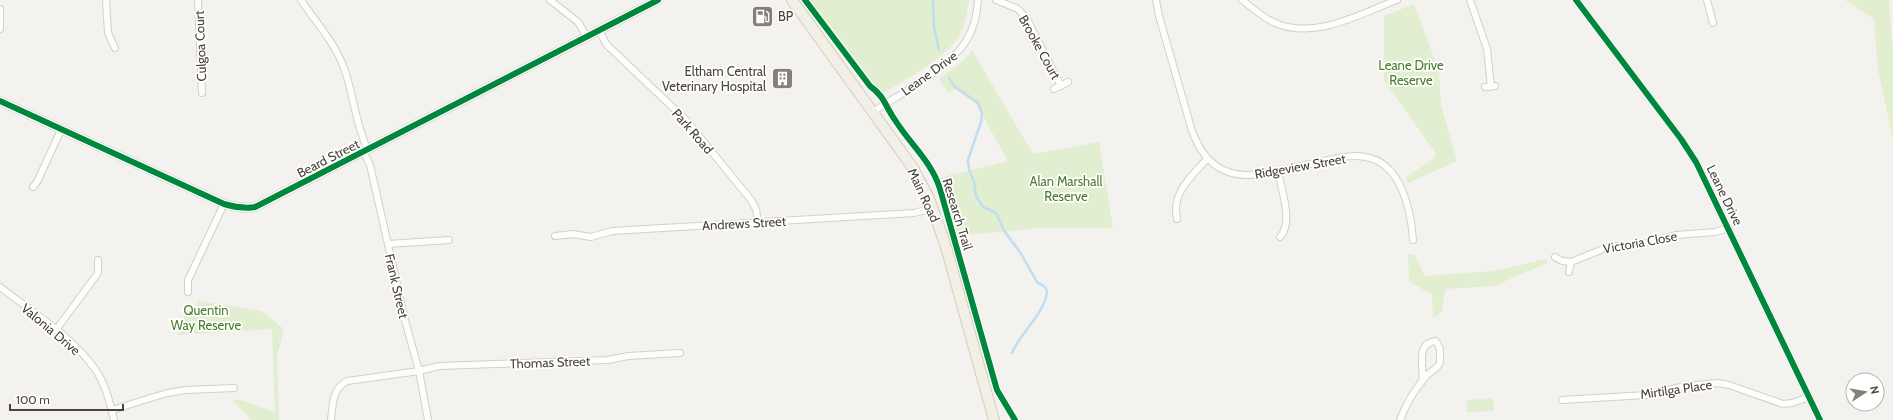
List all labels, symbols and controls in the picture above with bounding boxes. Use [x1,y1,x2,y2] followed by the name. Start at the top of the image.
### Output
[750,3,776,29] fuel station icon: BP
[778,8,794,24] place label: BP
[191,10,209,82] street label: Culgoa Court
[1016,12,1065,83] street label: Brooke Court
[898,47,960,99] street label: Leane Drive
[1378,57,1444,88] park label: Leane Drive Reserve
[662,63,766,94] place label: Eltham Central Veterinary Hospital
[769,65,795,91] building icon: Eltham Central Veterinary Hospital
[669,105,717,157] street label: Park Road
[294,135,363,181] street label: Beard Street
[1253,150,1347,182] street label: Ridgeview Street
[1703,162,1747,228] street label: Leane Drive
[905,165,943,225] street label: Main Road
[1029,173,1103,204] park label: Alan Marshall Reserve
[939,176,977,252] street label: Research Trail
[702,213,787,233] street label: Andrews Street
[1602,228,1679,256] street label: Victoria Close
[382,252,412,321] street label: Frank Street
[18,300,84,359] street label: Valonia Drive
[171,302,242,333] park label: Quentin Way Reserve
[510,353,591,371] street label: Thomas Street
[1845,372,1885,412] north arrow
[1639,376,1713,402] street label: Mirtilga Place
[1867,385,1882,395] text: N
[10,386,123,412] scale bar
[16,392,50,407] text: 100 m

